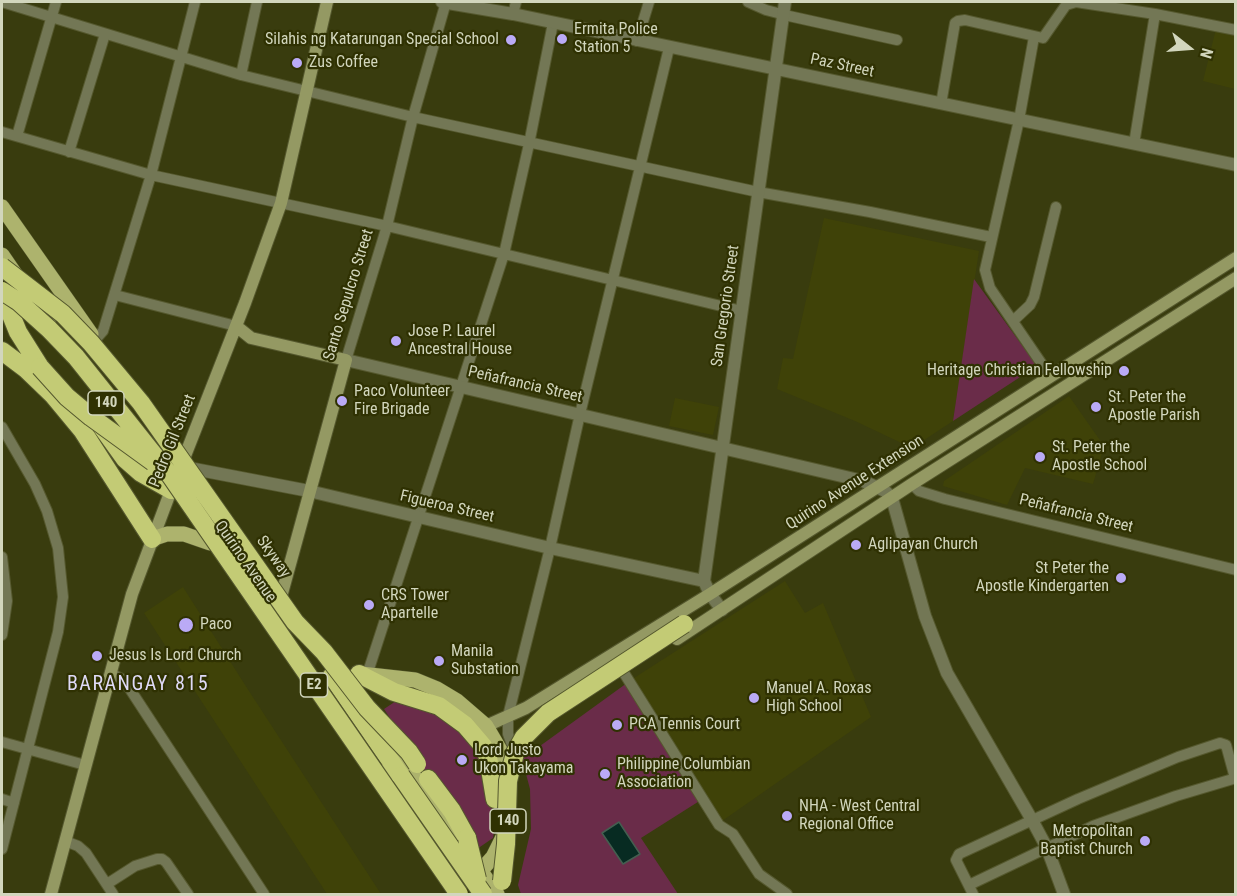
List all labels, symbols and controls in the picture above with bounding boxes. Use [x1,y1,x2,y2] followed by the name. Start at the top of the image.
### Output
[1159,18,1219,78] north arrow
[574,20,658,58] place label: Ermita Police Station 5
[265,30,499,50] place label: Silahis ng Katarungan Special School
[555,32,569,46] marker: Ermita Police Station 5
[504,33,518,47] marker: Silahis ng Katarungan Special School
[1196,46,1217,61] text: N
[808,50,876,82] street label: Paz Street
[309,53,378,73] place label: Zus Coffee
[290,56,304,70] marker: Zus Coffee
[320,227,378,363] street label: Santo Sepulcro Street
[708,244,744,368] street label: San Gregorio Street
[408,322,512,360] place label: Jose P. Laurel Ancestral House
[389,334,403,348] marker: Jose P. Laurel Ancestral House
[927,361,1112,381] place label: Heritage Christian Fellowship
[466,363,584,407] street label: Peñafrancia Street
[1117,364,1131,378] marker: Heritage Christian Fellowship
[354,382,450,420] place label: Paco Volunteer Fire Brigade
[1108,388,1200,426] place label: St. Peter the Apostle Parish
[88,391,124,415] road number: 140
[146,392,200,490] street label: Pedro Gil Street
[335,394,349,408] marker: Paco Volunteer Fire Brigade
[1089,400,1103,414] marker: St. Peter the Apostle Parish
[782,431,928,535] street label: Quirino Avenue Extension
[1052,438,1147,476] place label: St. Peter the Apostle School
[1033,450,1047,464] marker: St. Peter the Apostle School
[398,487,496,527] street label: Figueroa Street
[1017,491,1135,537] street label: Peñafrancia Street
[210,518,280,606] street label: Quirino Avenue
[252,532,294,582] street label: Skyway
[868,535,978,555] place label: Aglipayan Church
[849,538,863,552] marker: Aglipayan Church
[976,559,1109,597] place label: St Peter the Apostle Kindergarten
[1114,571,1128,585] marker: St Peter the Apostle Kindergarten
[381,586,449,624] place label: CRS Tower Apartelle
[362,598,376,612] marker: CRS Tower Apartelle
[200,615,232,635] place label: Paco
[177,616,195,634] marker: Paco
[451,642,519,680] place label: Manila Substation
[109,646,242,666] place label: Jesus Is Lord Church
[90,649,104,663] marker: Jesus Is Lord Church
[432,654,446,668] marker: Manila Substation
[67,673,209,697] district label: BARANGAY 815
[300,673,328,697] road number: E2
[766,679,872,717] place label: Manuel A. Roxas High School
[747,691,761,705] marker: Manuel A. Roxas High School
[629,715,740,735] place label: PCA Tennis Court
[610,718,624,732] marker: PCA Tennis Court
[474,741,573,779] place label: Lord Justo Ukon Takayama
[455,753,469,767] marker: Lord Justo Ukon Takayama
[617,755,751,793] place label: Philippine Columbian Association
[598,767,612,781] marker: Philippine Columbian Association
[799,797,920,835] place label: NHA - West Central Regional Office
[490,809,526,833] road number: 140
[780,809,794,823] marker: NHA - West Central Regional Office
[1040,822,1133,860] place label: Metropolitan Baptist Church
[1138,834,1152,848] marker: Metropolitan Baptist Church

